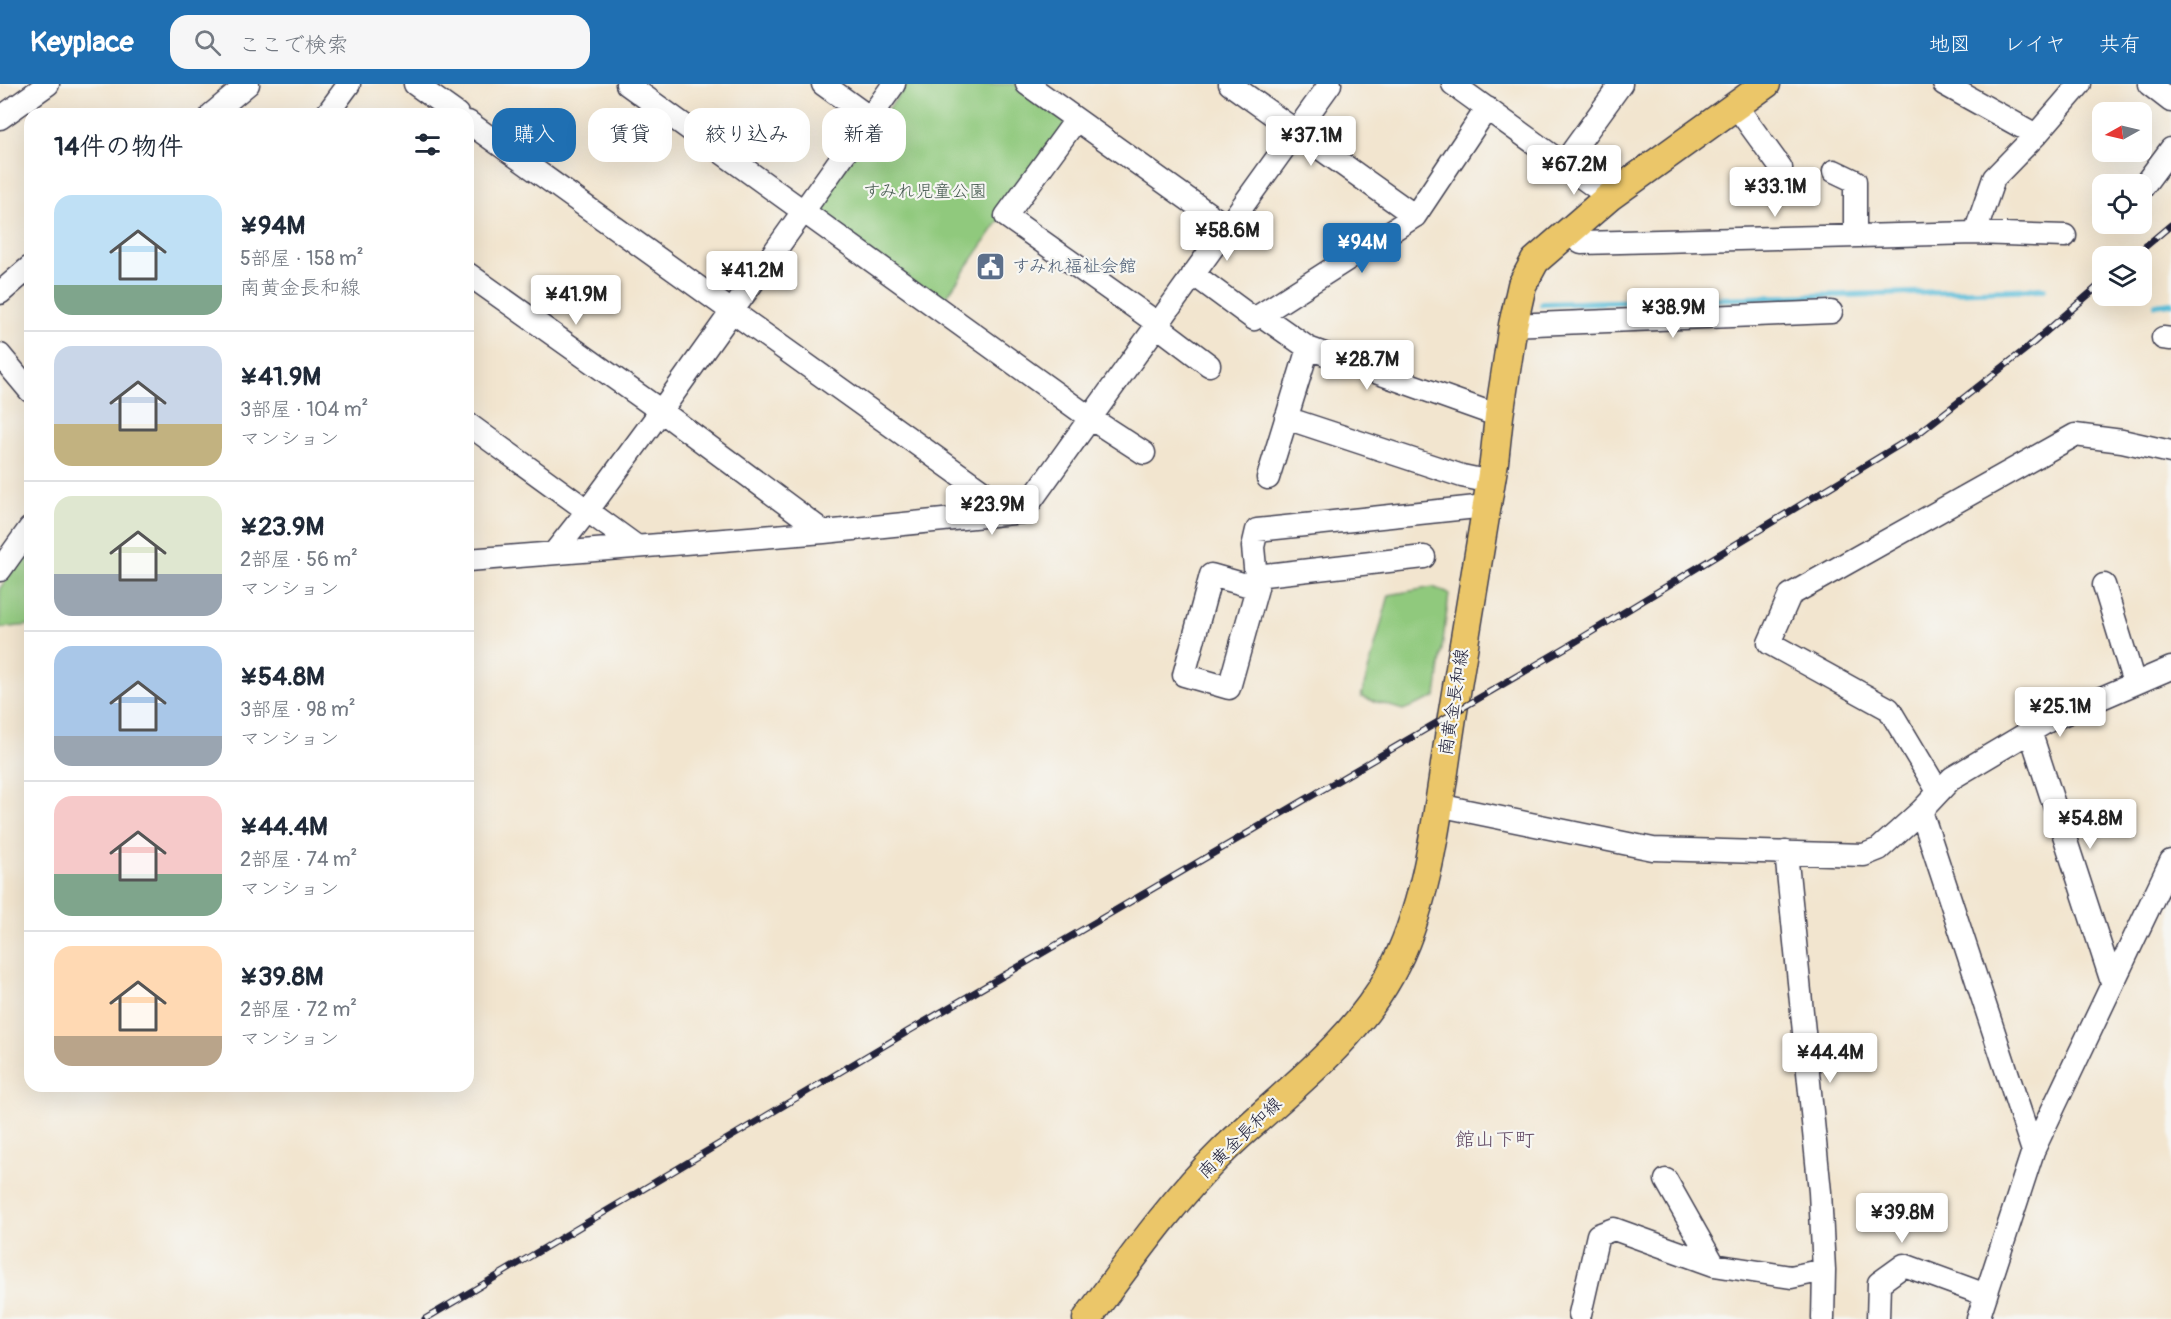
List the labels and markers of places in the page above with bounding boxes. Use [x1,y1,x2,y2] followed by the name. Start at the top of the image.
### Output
[1262,116,1360,167] pin: ¥37.1M
[1525,145,1623,196] pin: ¥67.2M
[1726,167,1824,218] pin: ¥33.1M
[1178,211,1276,262] pin: ¥58.6M
[1326,223,1398,274] pin: ¥94M
[975,250,1007,282] public building icon: すみれ福祉会館
[703,251,801,302] pin: ¥41.2M
[1012,255,1137,278] place label: すみれ福祉会館
[527,275,625,326] pin: ¥41.9M
[1624,288,1722,339] pin: ¥38.9M
[1318,340,1416,391] pin: ¥28.7M
[943,485,1041,536] pin: ¥23.9M
[2011,687,2109,738] pin: ¥25.1M
[2041,799,2139,850] pin: ¥54.8M
[1781,1033,1879,1084] pin: ¥44.4M
[1853,1193,1951,1244] pin: ¥39.8M

